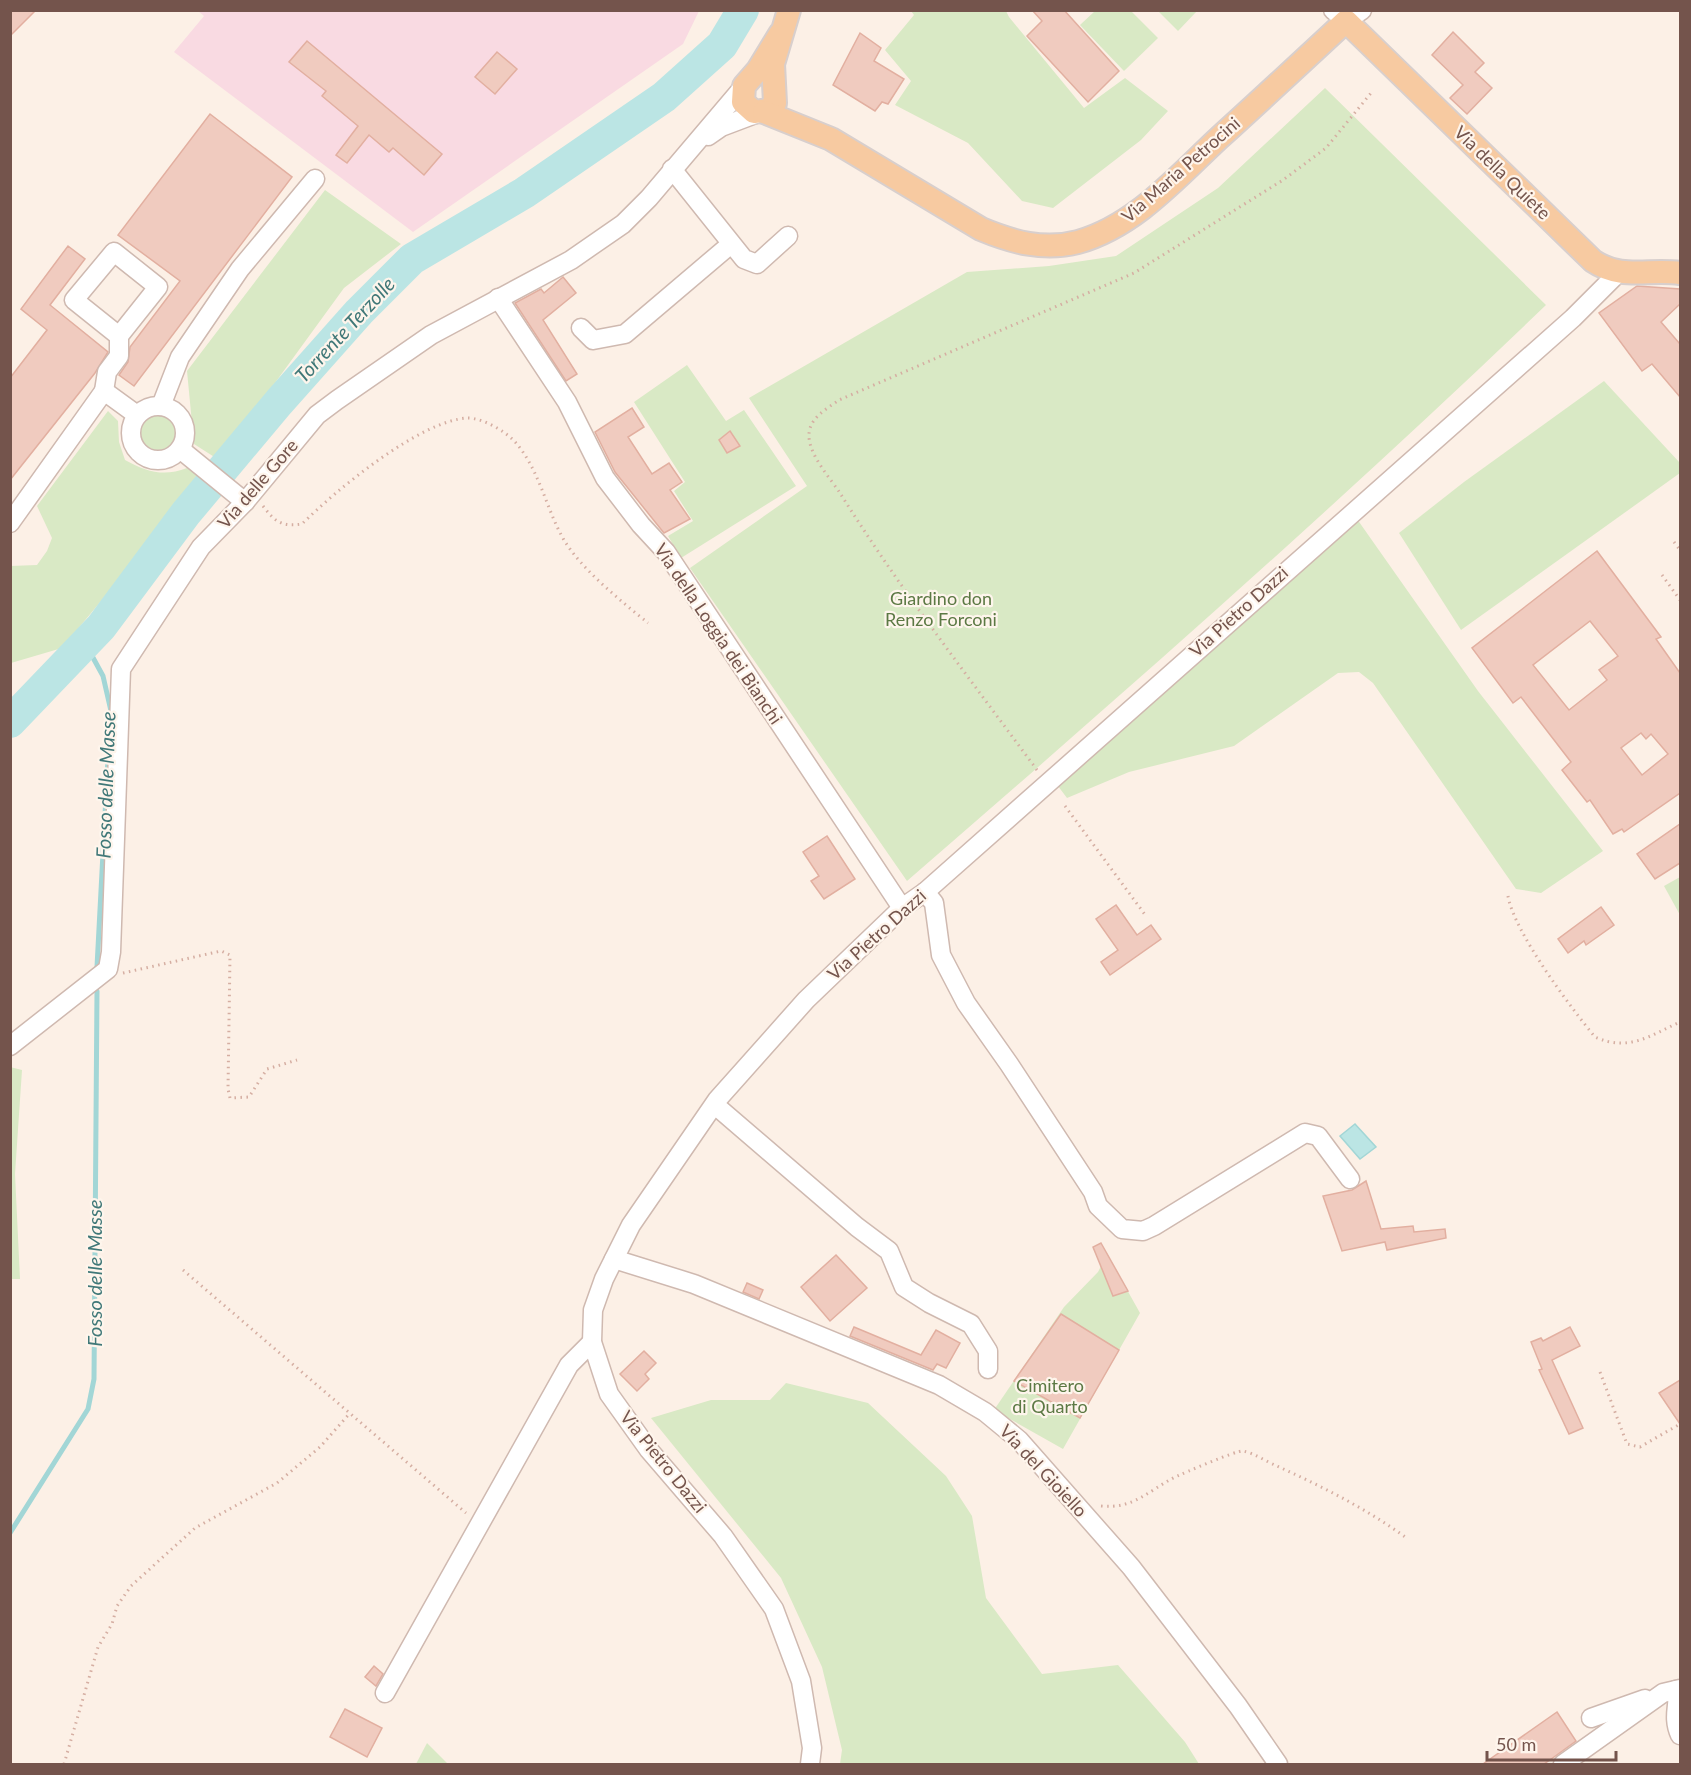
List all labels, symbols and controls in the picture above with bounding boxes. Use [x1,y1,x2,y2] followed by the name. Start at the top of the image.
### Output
[1117,112,1244,227] street label: Via Maria Petrocini
[1450,121,1556,224] street label: Via della Quiete
[289,272,399,387] water label: Torrente Terzolle
[212,434,302,533] street label: Via delle Gore
[650,539,788,728] street label: Via della Loggia dei Bianchi
[1185,561,1292,661] street label: Via Pietro Dazzi
[885,587,997,630] park label: Giardino don Renzo Forconi
[90,711,120,859] water label: Fosso delle Masse
[823,884,930,984] street label: Via Pietro Dazzi
[82,1199,106,1347] water label: Fosso delle Masse
[1012,1374,1088,1417] park label: Cimitero di Quarto
[616,1406,712,1517] street label: Via Pietro Dazzi
[995,1419,1092,1521] street label: Via del Gioiello
[1487,1724,1616,1762] scale bar
[1496,1733,1536,1755] text: 50 m

